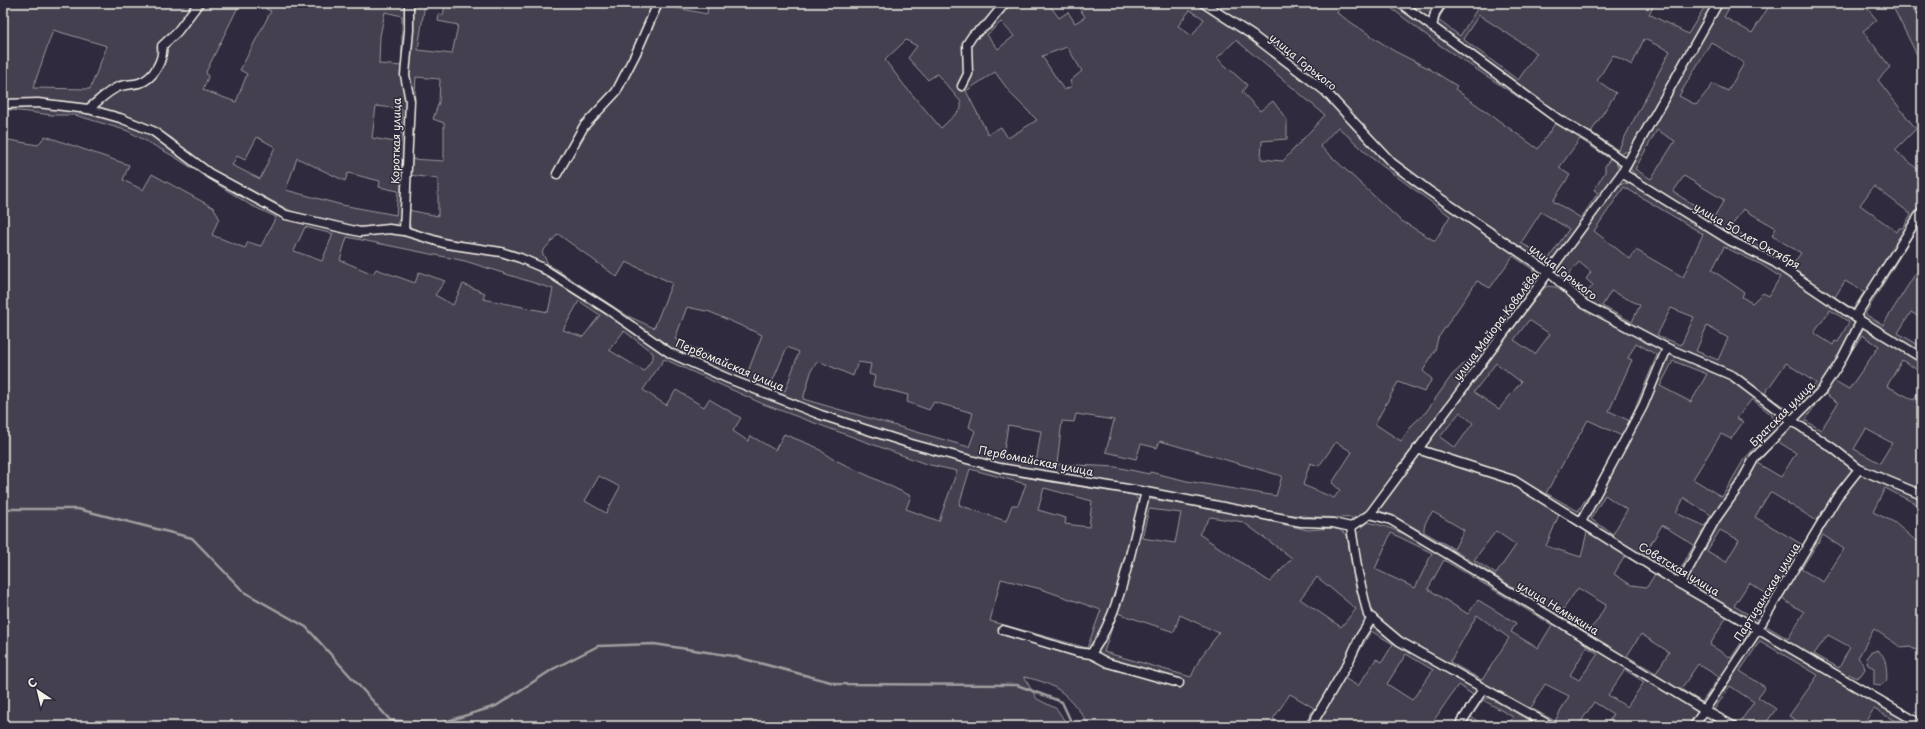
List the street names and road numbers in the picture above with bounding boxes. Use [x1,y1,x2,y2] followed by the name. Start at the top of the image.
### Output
[1266,29,1341,94] street label: улица Горького
[386,98,405,184] street label: Короткая улица
[1691,198,1804,273] street label: улица 50 лет Октября
[1525,239,1601,304] street label: улица Горького
[1449,267,1543,384] street label: улица Майора Ковалёва
[673,334,787,395] street label: Первомайская улица
[1745,377,1818,450] street label: Братская улица
[977,441,1095,480] street label: Первомайская улица
[1635,538,1723,600] street label: Советская улица
[1729,539,1804,644] street label: Партизанская улица
[1514,576,1603,639] street label: улица Немыкина

